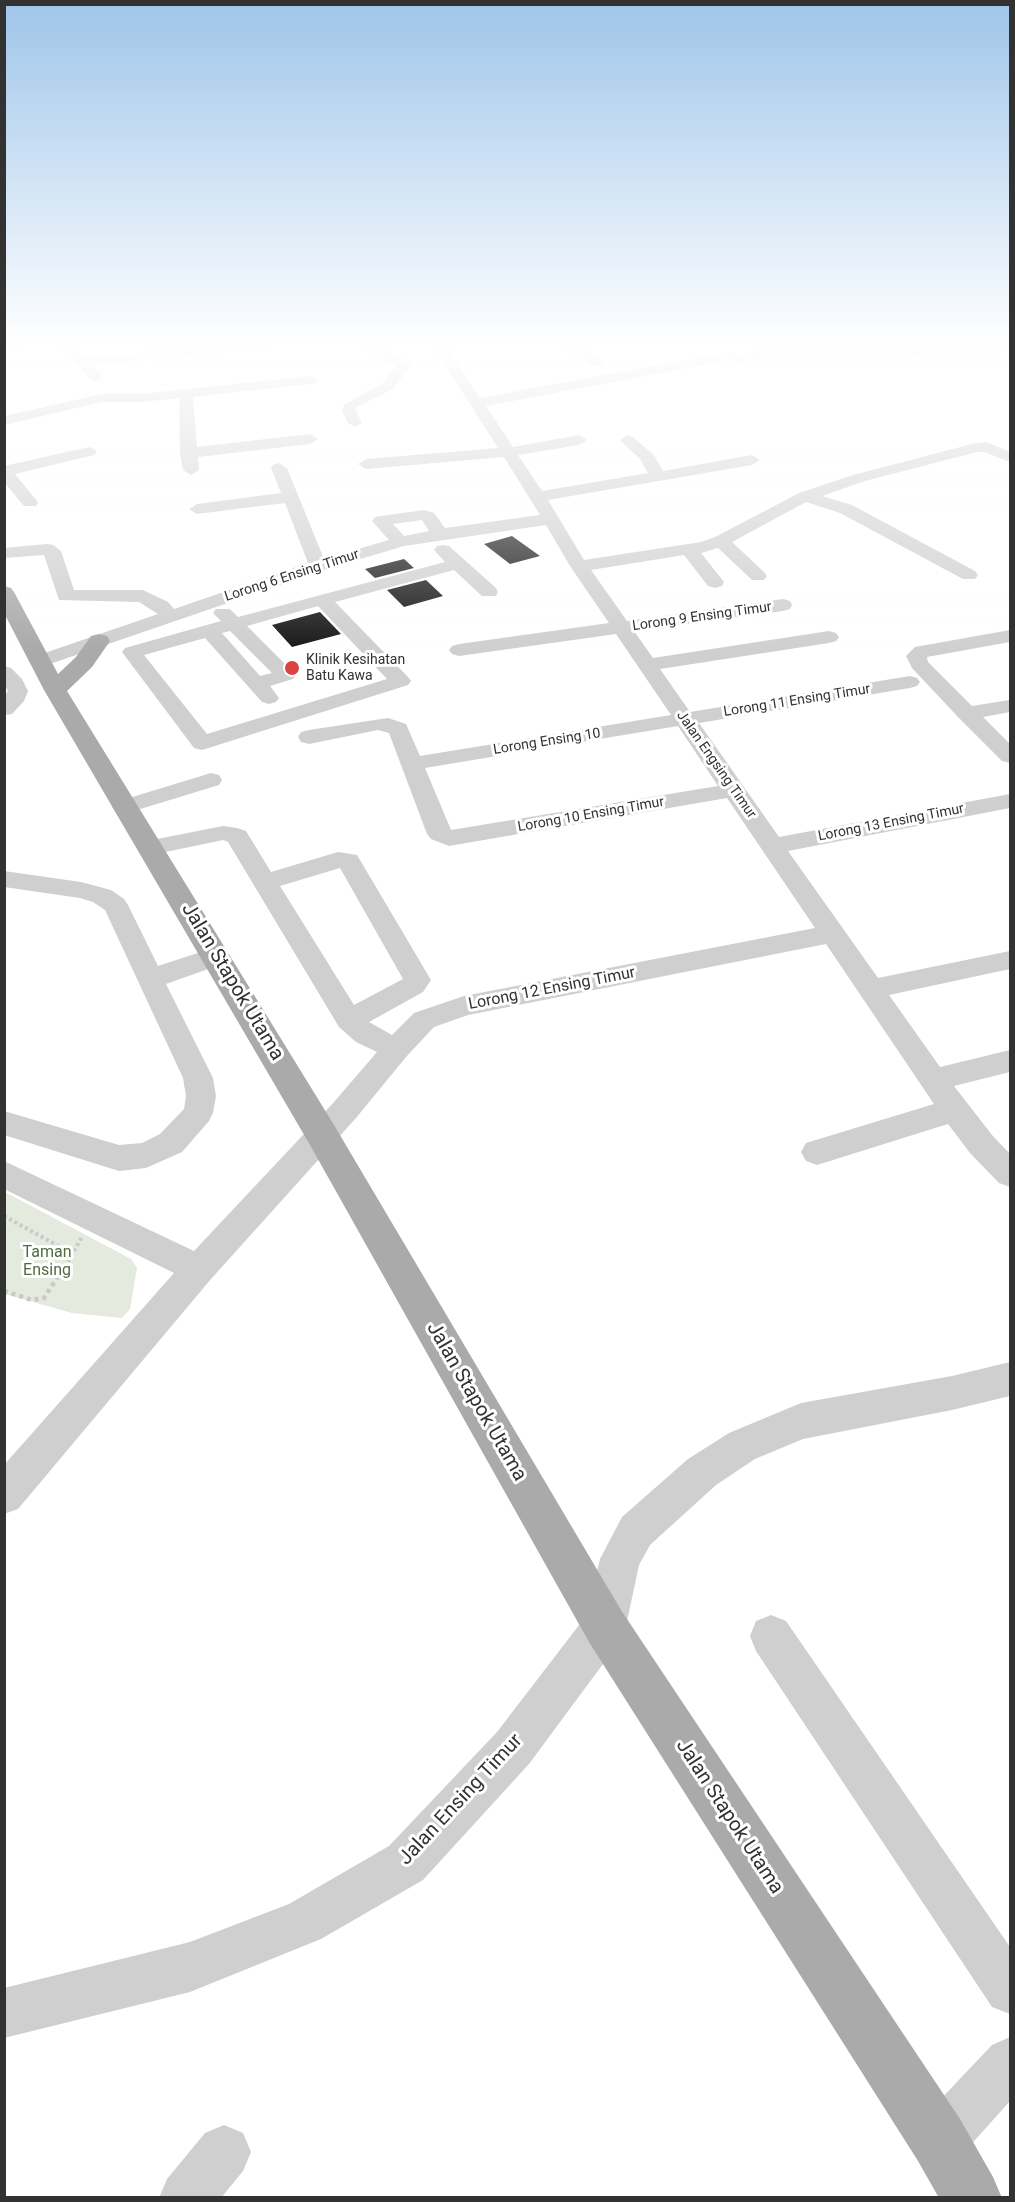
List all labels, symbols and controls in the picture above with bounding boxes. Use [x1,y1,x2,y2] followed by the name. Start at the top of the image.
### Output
[223,546,361,606] street label: Lorong 6 Ensing Timur
[631,599,773,635] street label: Lorong 9 Ensing Timur
[306,652,405,684] place label: Klinik Kesihatan Batu Kawa
[283,659,301,677] marker: Klinik Kesihatan Batu Kawa
[722,681,872,721] street label: Lorong 11 Ensing Timur
[673,708,759,822] street label: Jalan Engsing Timur
[492,725,602,759] street label: Lorong Ensing 10
[517,794,665,836] street label: Lorong 10 Ensing Timur
[817,801,965,845] street label: Lorong 13 Ensing Timur
[175,899,289,1065] street label: Jalan Stapok Utama
[467,963,637,1015] street label: Lorong 12 Ensing Timur
[23,1243,71,1281] park label: Taman Ensing
[421,1318,531,1486] street label: Jalan Stapok Utama
[394,1729,528,1871] street label: Jalan Ensing Timur
[670,1735,788,1899] street label: Jalan Stapok Utama

